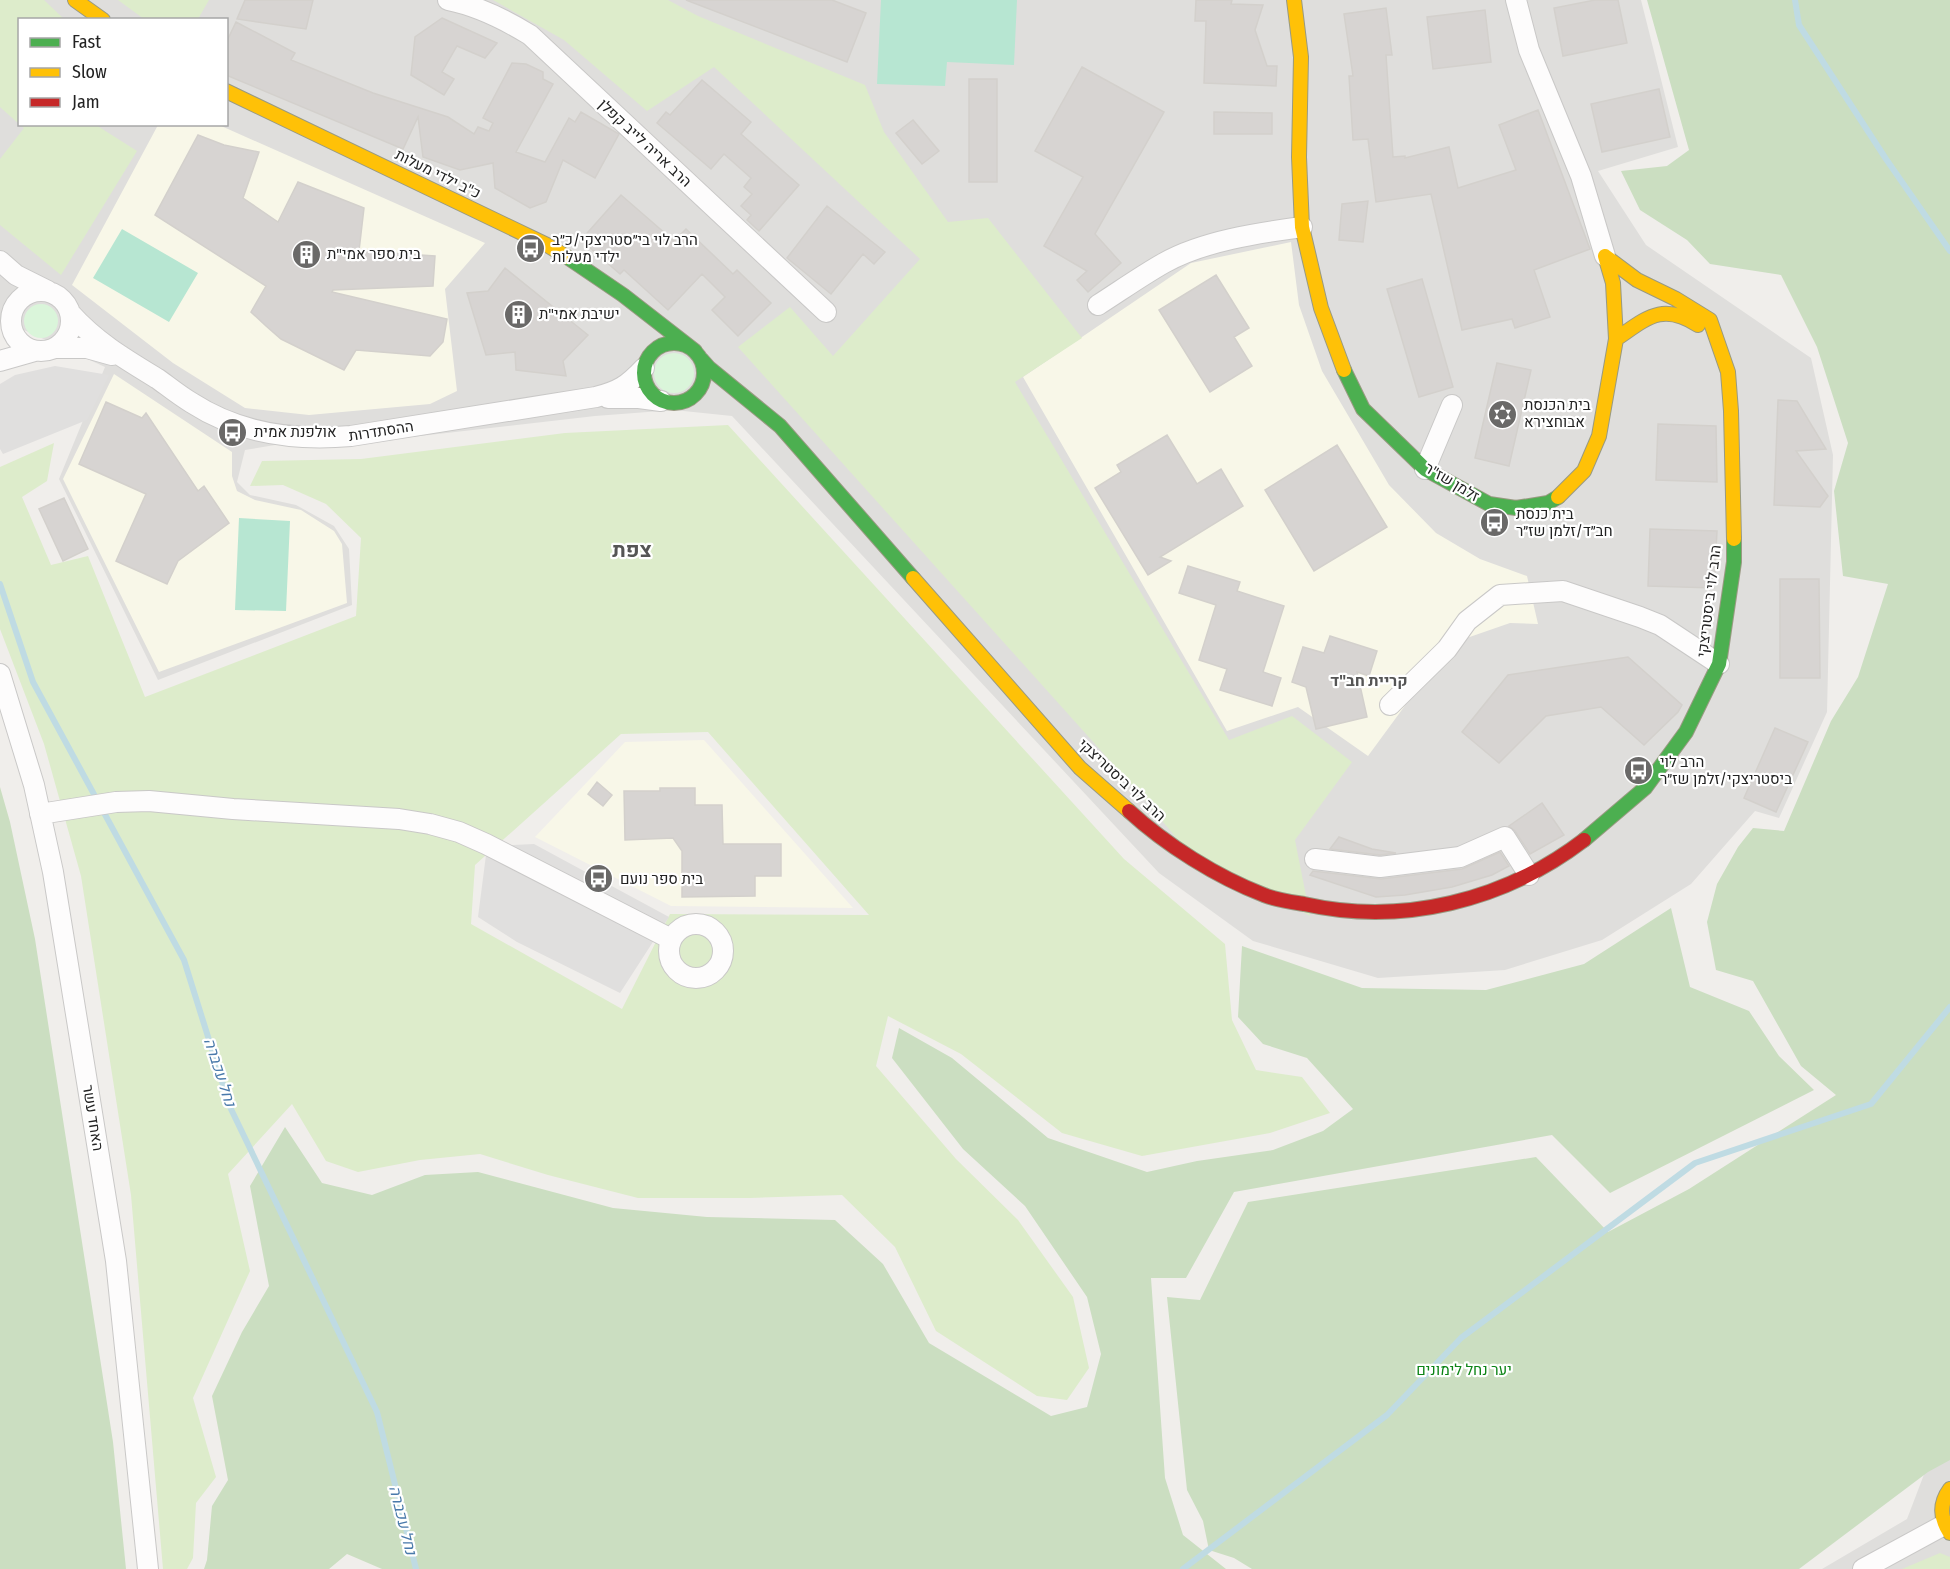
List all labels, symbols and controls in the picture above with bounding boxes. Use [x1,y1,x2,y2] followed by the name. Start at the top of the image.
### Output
[18,18,228,126] legend
[72,31,101,53] text: Fast
[72,61,107,83] text: Slow
[72,91,100,113] text: Jam
[595,95,695,191] street label: הרב אריה לייב קפלן
[392,146,484,202] street label: כ"ב ילדי מעלות
[552,231,698,266] place label: הרב לוי בי״סטריצקי/כ״ב ילדי מעלות
[515,233,547,265] bus stop icon: הרב לוי בי״סטריצקי/כ״ב ילדי מעלות
[290,238,322,270] building icon: בית ספר אמי"ת
[327,245,421,263] place label: בית ספר אמי"ת
[502,298,534,330] building icon: ישיבת אמי"ת
[539,305,619,323] place label: ישיבת אמי"ת
[1524,396,1591,431] place label: בית הכנסת אבוחצירא
[1487,398,1519,430] synagogue icon: בית הכנסת אבוחצירא
[217,416,249,448] bus stop icon: אולפנת אמית
[347,417,415,445] street label: ההסתדרות
[254,423,337,441] place label: אולפנת אמית
[1421,459,1483,505] street label: זלמן שז"ר
[1516,505,1613,540] place label: בית כנסת חב״ד/זלמן שז״ר
[1479,507,1511,539] bus stop icon: בית כנסת חב״ד/זלמן שז״ר
[612,537,652,563] district label: צפת
[1693,544,1725,658] street label: הרב לוי ביסטריצקי
[1330,671,1408,690] district label: קריית חב"ד
[1075,735,1169,825] street label: הרב לוי ביסטריצקי
[1660,753,1792,788] place label: הרב לוי ביסטריצקי/זלמן שז״ר
[1623,755,1655,787] bus stop icon: הרב לוי ביסטריצקי/זלמן שז״ר
[583,863,615,895] bus stop icon: בית ספר נועם
[620,870,703,888] place label: בית ספר נועם
[200,1035,240,1110] water label: נחל עכברה
[79,1084,107,1152] street label: האחד עשר
[1416,1361,1512,1379] park label: יער נחל לימונים
[385,1483,421,1558] water label: נחל עכברה

